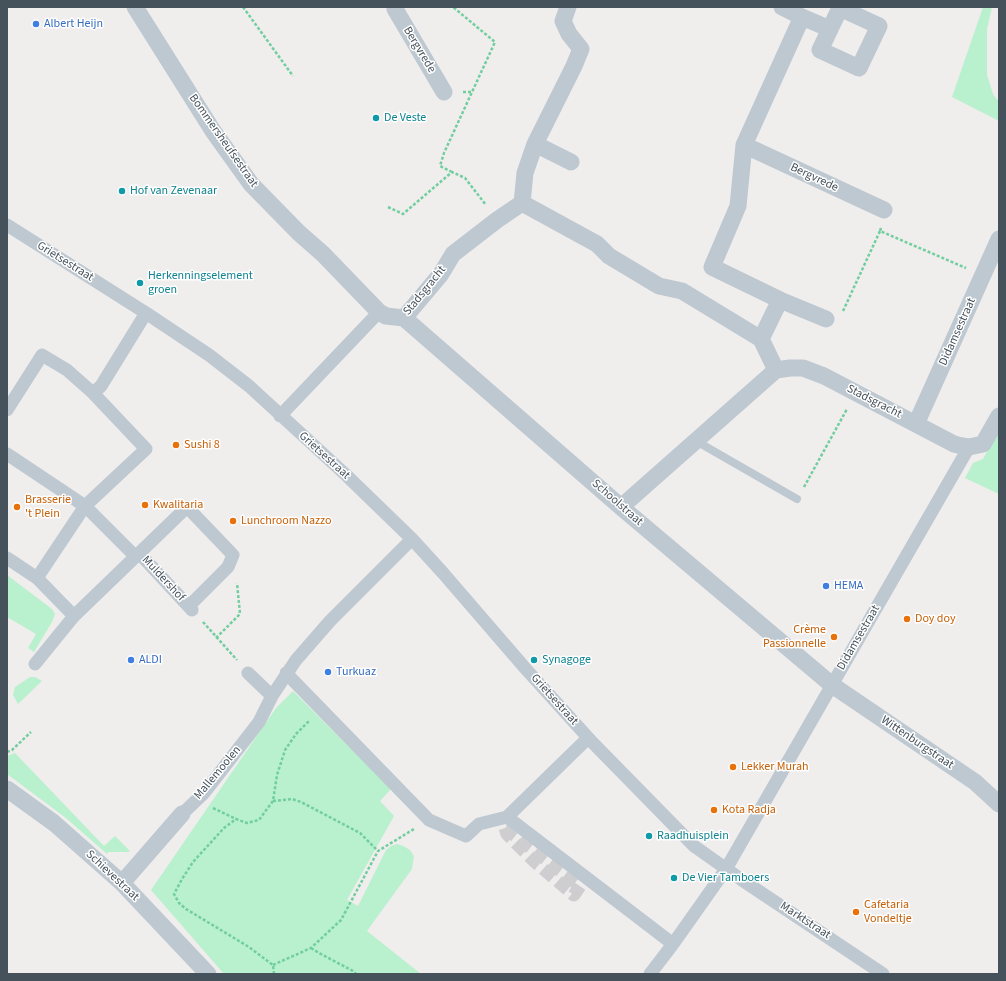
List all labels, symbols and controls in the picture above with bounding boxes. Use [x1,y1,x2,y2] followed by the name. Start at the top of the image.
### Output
[44,17,103,31] place label: Albert Heijn
[31,19,41,29] marker: Albert Heijn
[400,24,438,76] street label: Bergvrede
[185,92,261,190] street label: Bommersheufsestraat
[384,111,426,125] place label: De Veste
[371,113,381,123] marker: De Veste
[788,161,840,195] street label: Bergvrede
[130,184,217,198] place label: Hof van Zevenaar
[117,186,127,196] marker: Hof van Zevenaar
[34,239,96,285] street label: Grietsestraat
[401,263,449,319] street label: Stadsgracht
[148,269,253,297] place label: Herkenningselement groen
[135,278,145,288] marker: Herkenningselement groen
[937,296,979,368] street label: Didamsestraat
[844,382,904,422] street label: Stadsgracht
[295,429,353,483] street label: Grietsestraat
[184,438,220,452] place label: Sushi 8
[171,440,181,450] marker: Sushi 8
[588,477,646,529] street label: Schoolstraat
[25,493,71,521] place label: Brasserie 't Plein
[153,498,203,512] place label: Kwalitaria
[140,500,150,510] marker: Kwalitaria
[12,502,22,512] marker: Brasserie 't Plein
[241,514,332,528] place label: Lunchroom Nazzo
[228,516,238,526] marker: Lunchroom Nazzo
[138,553,188,605] street label: Muldershof
[834,579,863,593] place label: HEMA
[821,581,831,591] marker: HEMA
[835,603,883,673] street label: Didamsestraat
[915,612,956,626] place label: Doy doy
[902,614,912,624] marker: Doy doy
[763,623,826,651] place label: Crème Passionnelle
[829,632,839,642] marker: Crème Passionnelle
[139,653,162,667] place label: ALDI
[542,653,591,667] place label: Synagoge
[126,655,136,665] marker: ALDI
[529,655,539,665] marker: Synagoge
[336,665,376,679] place label: Turkuaz
[323,667,333,677] marker: Turkuaz
[527,671,581,729] street label: Grietsestraat
[878,713,956,773] street label: Wittenburgstraat
[191,743,245,803] street label: Mallemoolen
[741,760,809,774] place label: Lekker Murah
[728,762,738,772] marker: Lekker Murah
[722,803,776,817] place label: Kota Radja
[709,805,719,815] marker: Kota Radja
[657,829,729,843] place label: Raadhuisplein
[644,831,654,841] marker: Raadhuisplein
[82,848,142,904] street label: Schievestraat
[682,871,769,885] place label: De Vier Tamboers
[669,873,679,883] marker: De Vier Tamboers
[864,898,912,926] place label: Cafetaria Vondeltje
[777,899,833,943] street label: Marktstraat
[851,907,861,917] marker: Cafetaria Vondeltje

